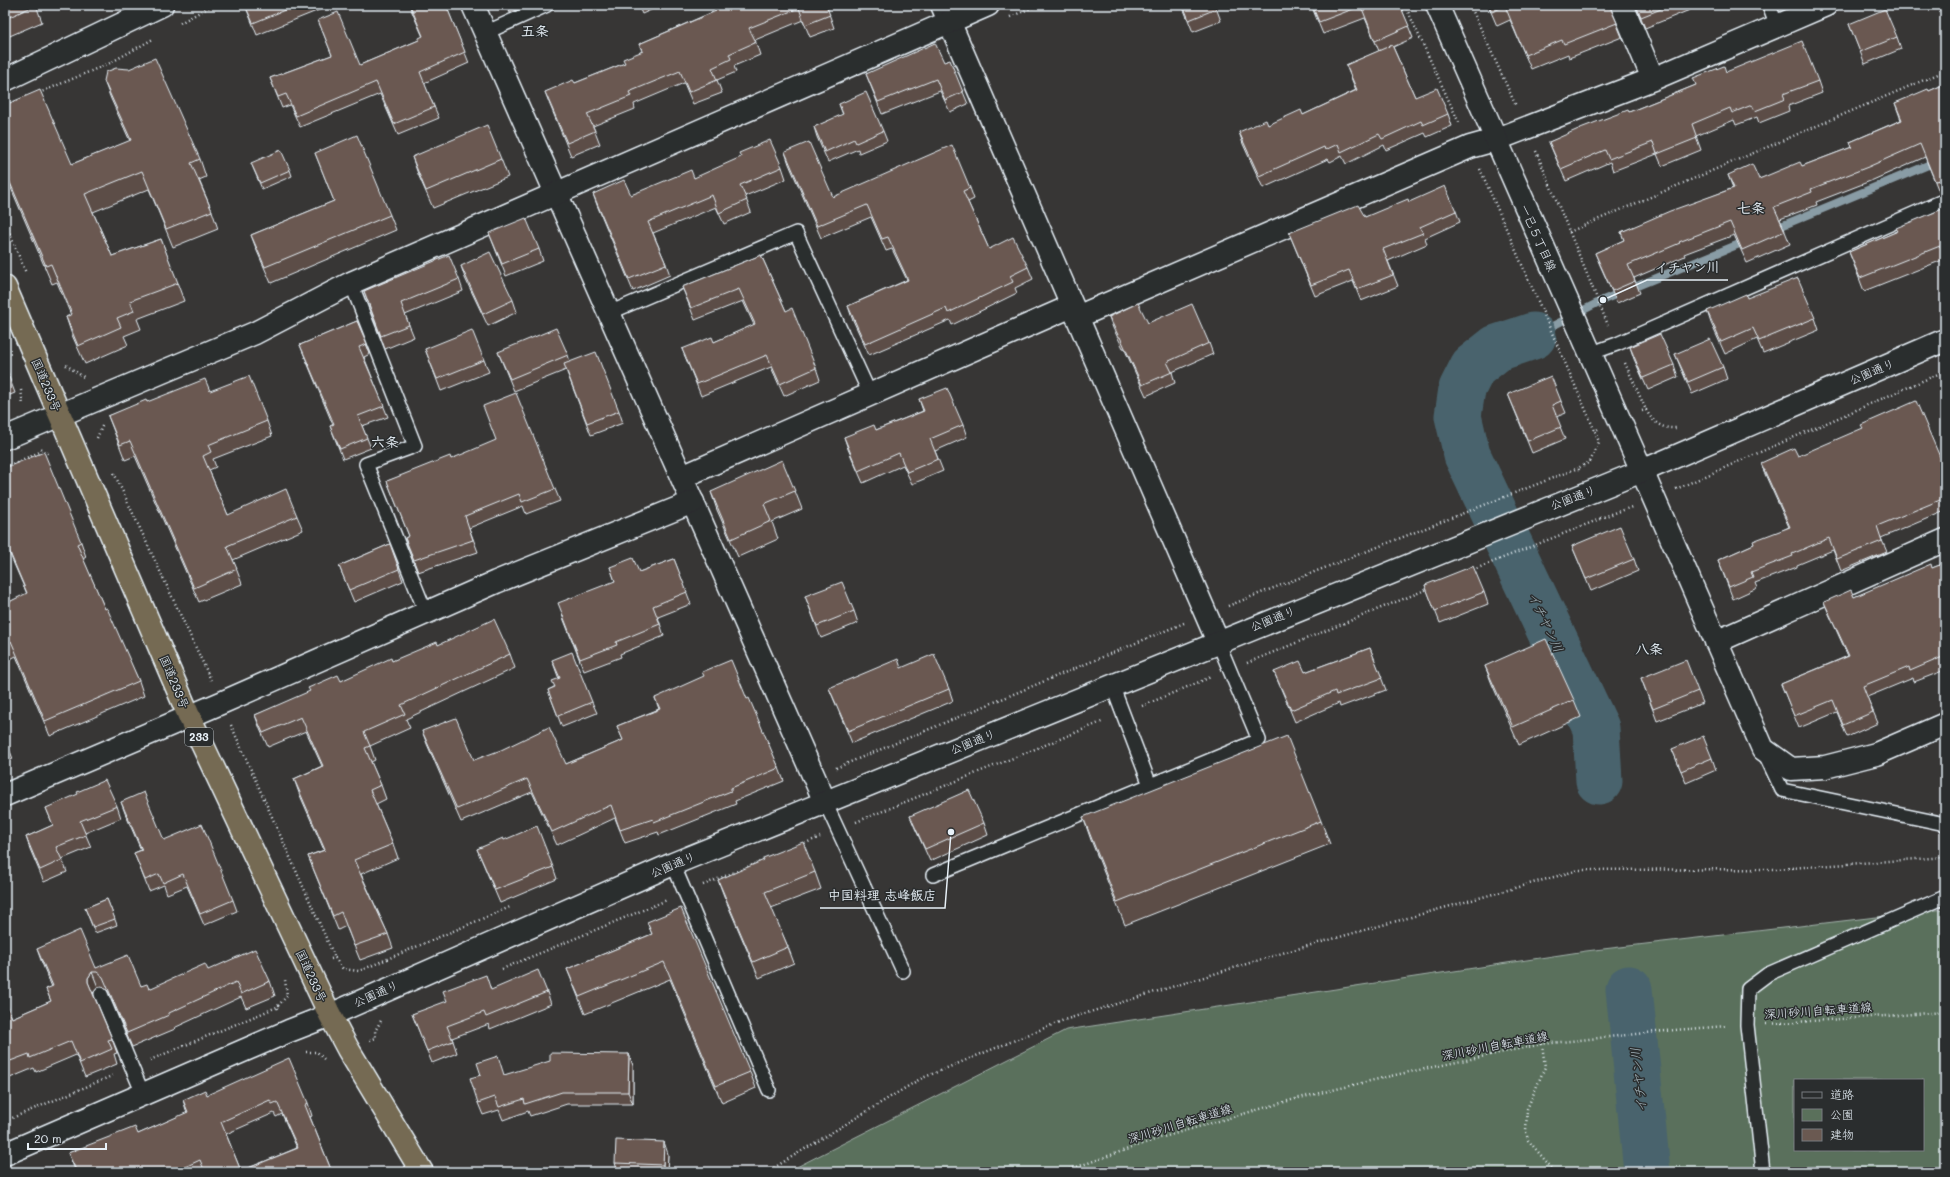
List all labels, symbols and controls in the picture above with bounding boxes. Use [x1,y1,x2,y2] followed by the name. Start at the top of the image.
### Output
[521,21,549,40] district label: 五条
[1737,198,1765,217] district label: 七条
[1517,201,1561,274] street label: 一已５丁目線
[1647,255,1728,280] callout: イチヤン川
[1654,258,1720,275] text: イチヤン川
[1846,354,1897,388] street label: 公園通り
[28,355,65,414] street label: 国道233号
[371,432,399,451] district label: 六条
[1547,481,1598,513] street label: 公園通り
[1525,589,1568,655] water label: イチヤン川
[1247,602,1298,634] street label: 公園通り
[1635,639,1663,658] district label: 八条
[156,652,193,711] street label: 国道233号
[947,725,998,757] street label: 公園通り
[185,728,213,746] road number: 233
[647,847,698,881] street label: 公園通り
[820,883,945,908] callout: 中国料理 志峰飯店
[828,886,936,903] text: 中国料理 志峰飯店
[293,946,331,1005] street label: 国道233号
[350,976,401,1010] street label: 公園通り
[1763,998,1872,1022] street label: 深川砂川自転車道線
[1440,1027,1549,1063] street label: 深川砂川自転車道線
[1626,1047,1649,1113] water label: イチヤン川
[1794,1079,1924,1151] legend
[1830,1086,1854,1102] text: 道路
[1126,1100,1234,1146] street label: 深川砂川自転車道線
[1830,1106,1854,1122] text: 公園
[28,1125,106,1151] scale bar
[1830,1126,1854,1142] text: 建物
[34,1130,62,1146] text: 20 m

